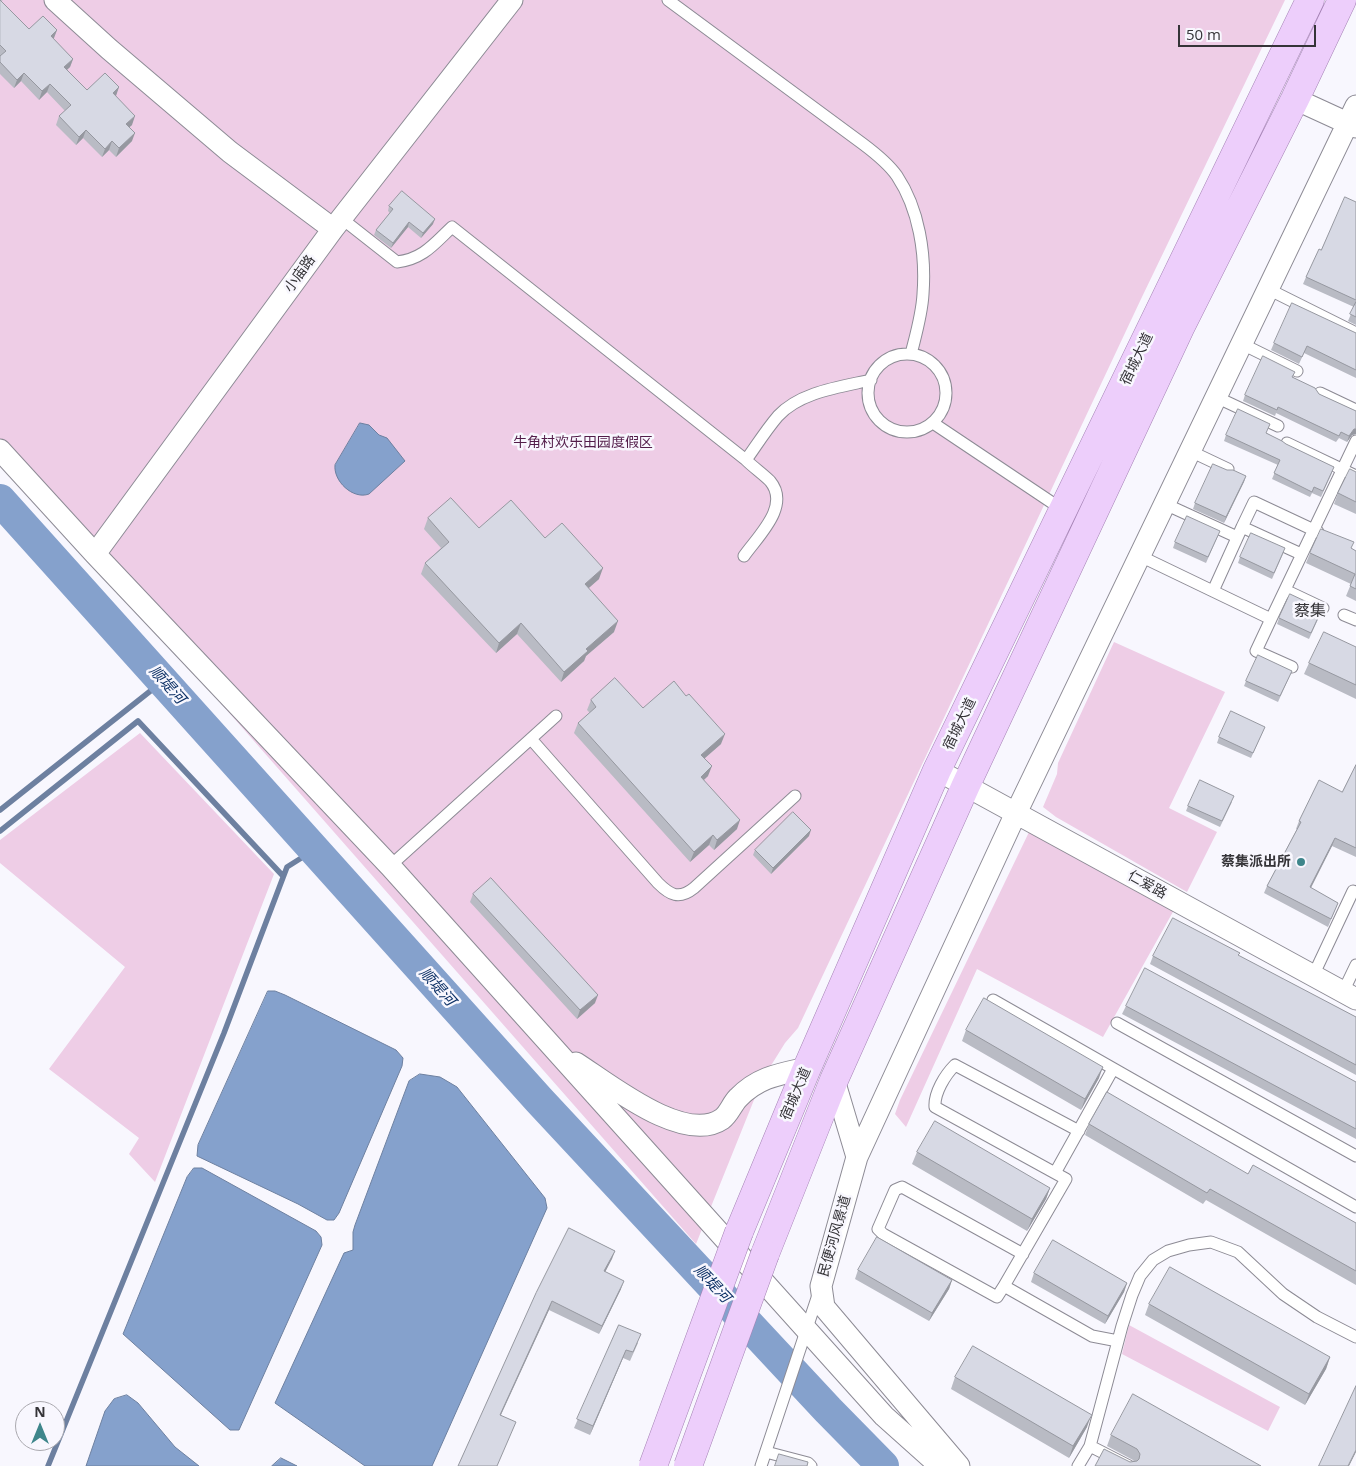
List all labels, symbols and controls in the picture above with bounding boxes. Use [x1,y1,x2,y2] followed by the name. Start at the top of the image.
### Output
[1181,15,1318,47] scale bar
[1186,24,1221,44] text: 50 m
[281,252,319,296] street label: 小庙路
[1117,330,1157,388] street label: 宿城大道
[513,435,653,451] park label: 牛角村欢乐田园度假区
[1294,601,1326,621] district label: 蔡集
[145,662,189,708] water label: 顺堤河
[940,695,980,753] street label: 宿城大道
[1221,854,1291,870] place label: 蔡集派出所
[1295,856,1307,868] marker: 蔡集派出所
[1125,867,1169,903] street label: 仁爱路
[415,964,459,1010] water label: 顺堤河
[777,1065,815,1123] street label: 宿城大道
[815,1193,855,1279] street label: 民便河风景道
[690,1261,734,1307] water label: 顺堤河
[15,1401,65,1451] north arrow
[34,1402,46,1421] text: N

